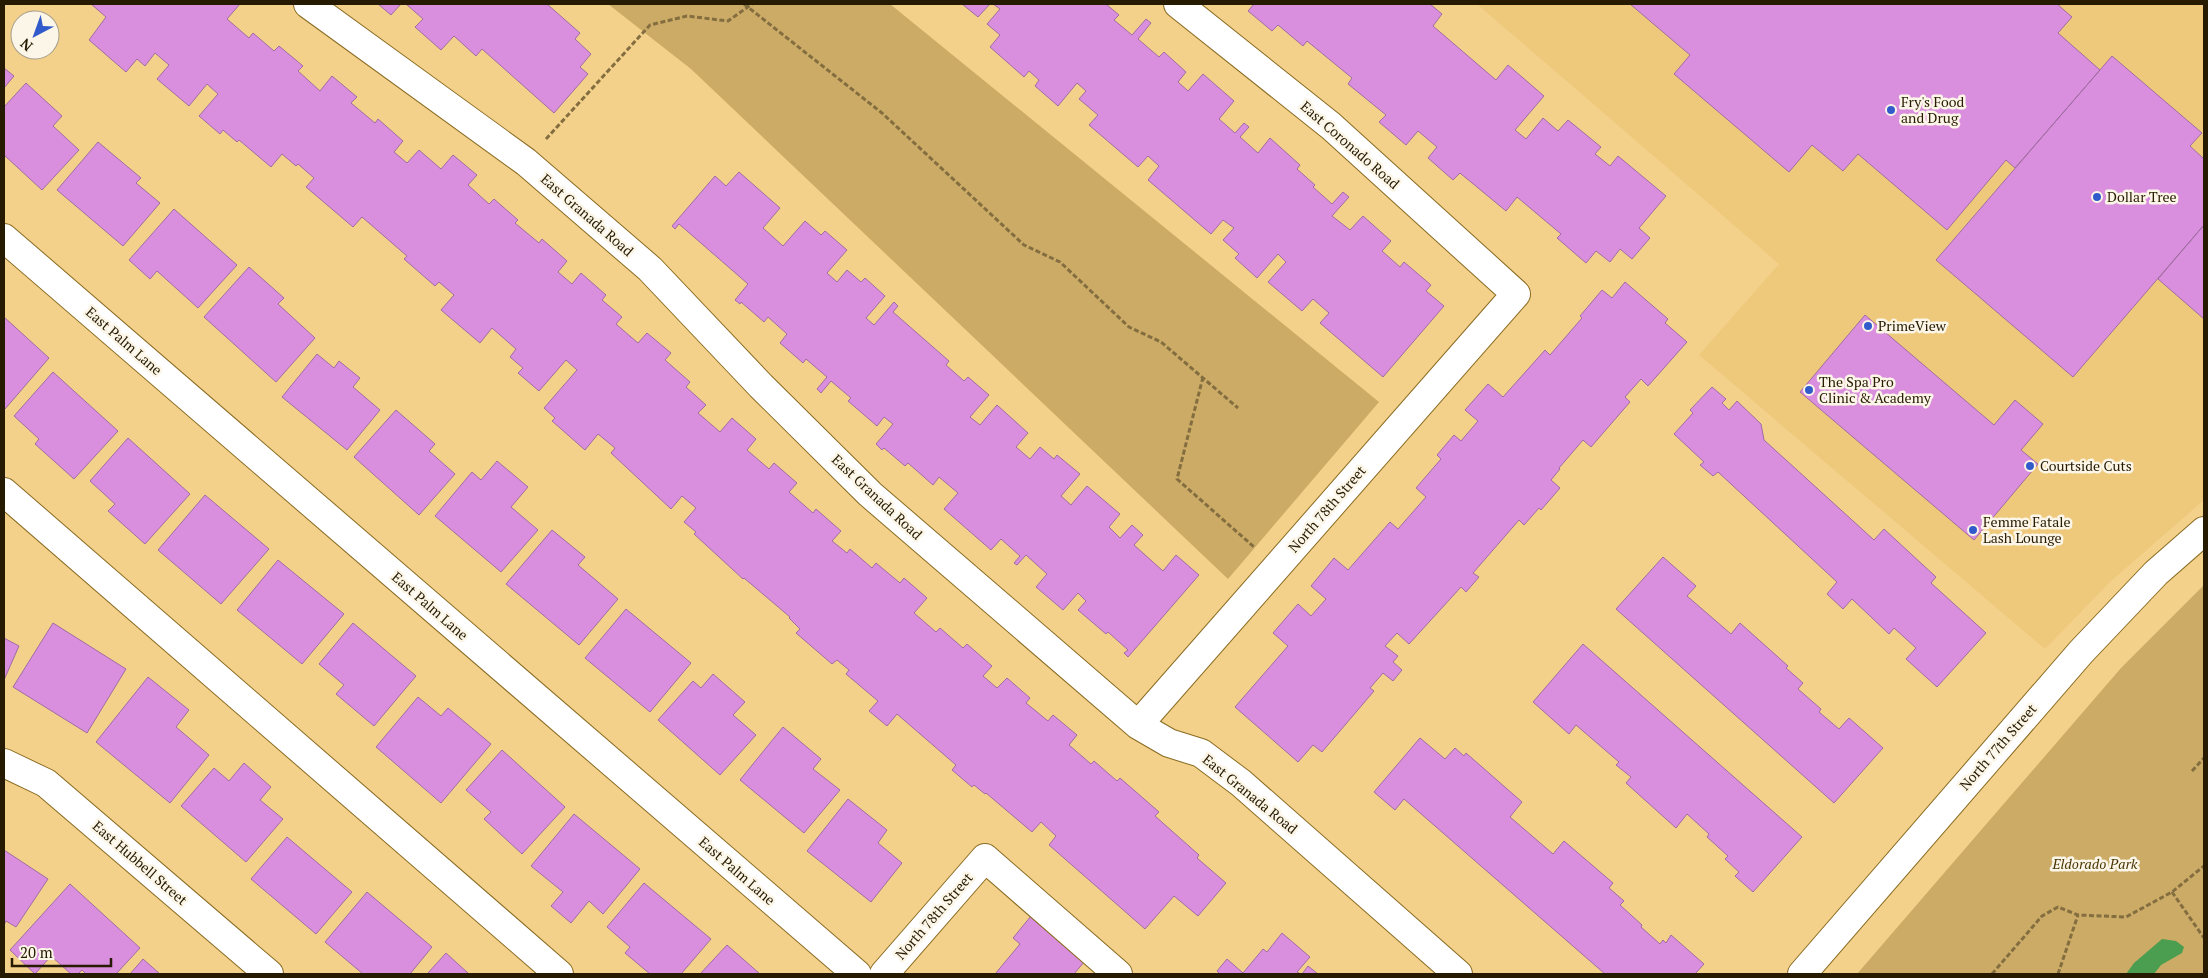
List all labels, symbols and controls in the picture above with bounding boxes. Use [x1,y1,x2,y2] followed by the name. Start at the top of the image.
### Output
[10,10,60,60] north arrow
[16,34,36,56] text: N
[1901,92,1965,127] place label: Fry's Food and Drug
[1297,96,1404,193] street label: East Coronado Road
[1885,104,1897,116] marker: Fry's Food and Drug
[537,169,638,260] street label: East Granada Road
[2107,187,2177,206] place label: Dollar Tree
[2091,191,2103,203] marker: Dollar Tree
[82,302,166,379] street label: East Palm Lane
[1878,316,1947,335] place label: PrimeView
[1862,320,1874,332] marker: PrimeView
[1819,372,1932,407] place label: The Spa Pro Clinic & Academy
[1803,384,1815,396] marker: The Spa Pro Clinic & Academy
[828,450,927,544] street label: East Granada Road
[2040,456,2132,475] place label: Courtside Cuts
[2024,460,2036,472] marker: Courtside Cuts
[1284,461,1370,556] street label: North 78th Street
[1983,512,2070,547] place label: Femme Fatale Lash Lounge
[1967,524,1979,536] marker: Femme Fatale Lash Lounge
[388,567,472,644] street label: East Palm Lane
[1955,699,2041,794] street label: North 77th Street
[1199,749,1302,838] street label: East Granada Road
[89,816,192,910] street label: East Hubbell Street
[695,832,779,909] street label: East Palm Lane
[2051,854,2138,873] park label: Eldorado Park
[891,868,977,963] street label: North 78th Street
[12,936,111,968] scale bar
[20,942,53,962] text: 20 m

